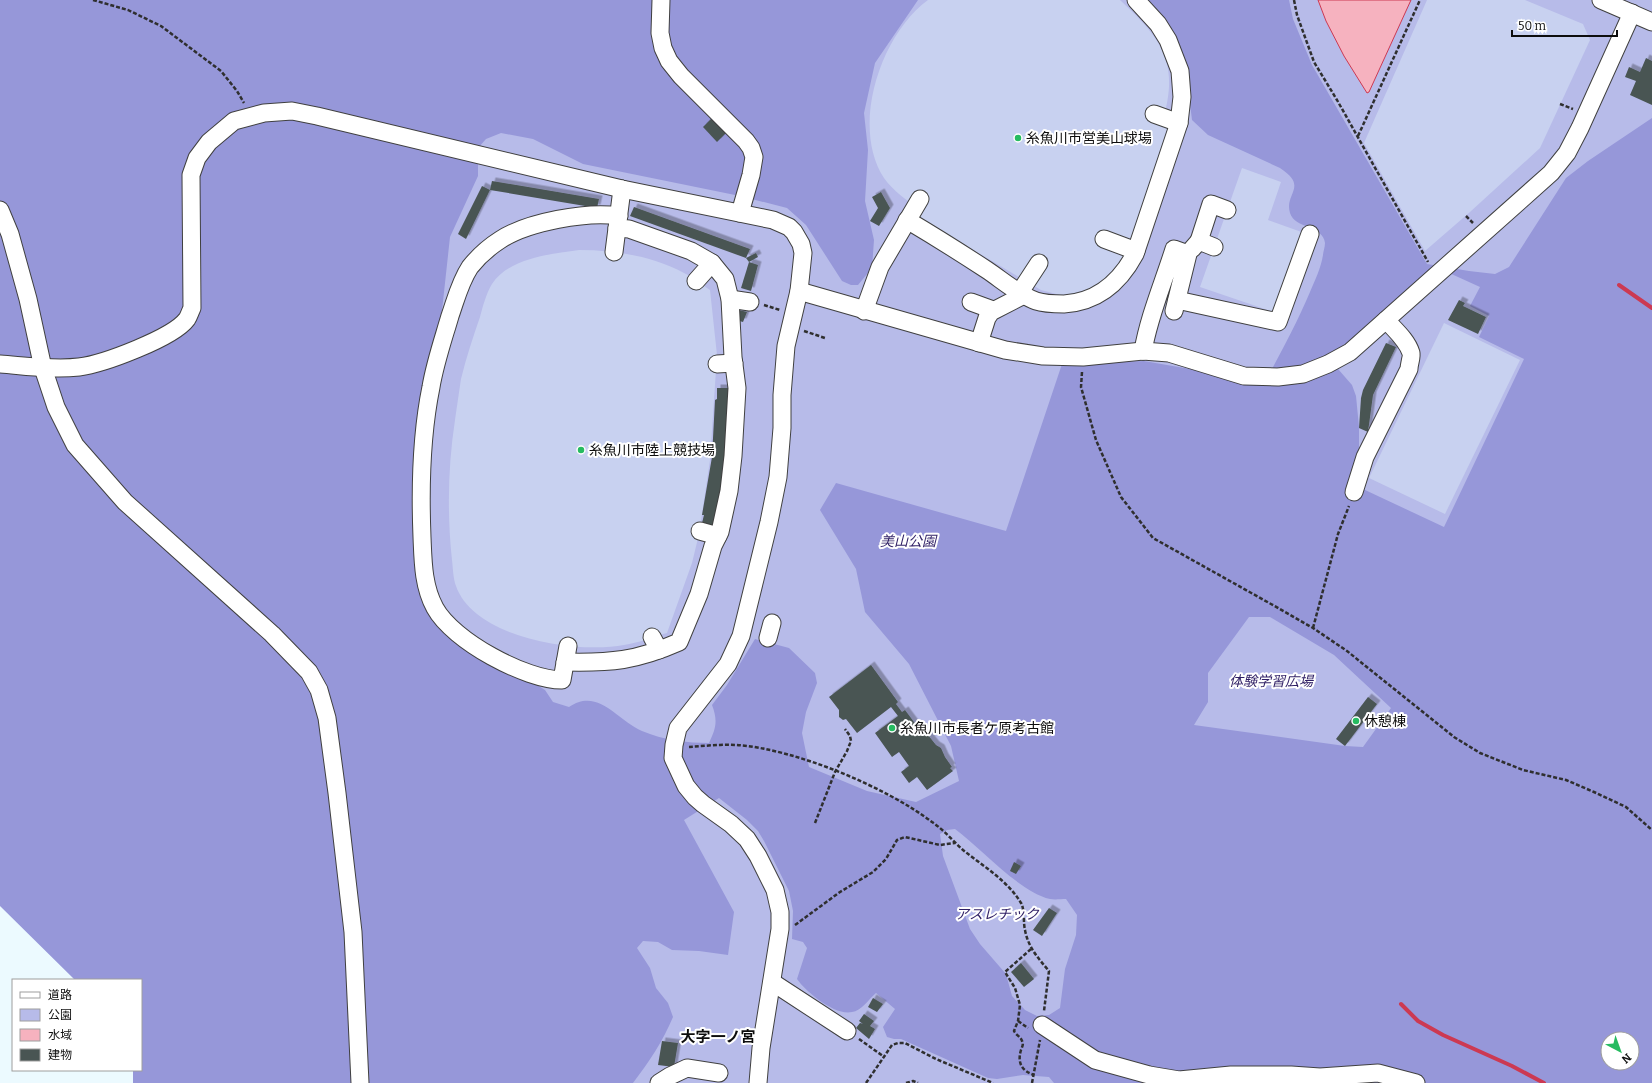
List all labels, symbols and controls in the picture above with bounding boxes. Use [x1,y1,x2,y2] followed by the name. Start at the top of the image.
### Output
[1512,12,1617,38] scale bar
[1518,19,1547,33] text: 50 m
[1026,130,1152,147] place label: 糸魚川市営美山球場
[1013,133,1023,143] marker: 糸魚川市営美山球場
[589,442,715,459] place label: 糸魚川市陸上競技場
[576,445,586,455] marker: 糸魚川市陸上競技場
[880,533,938,550] park label: 美山公園
[1229,673,1315,690] park label: 体験学習広場
[1364,713,1406,730] place label: 休憩棟
[1351,716,1361,726] marker: 休憩棟
[900,720,1054,737] place label: 糸魚川市長者ケ原考古館
[887,723,897,733] marker: 糸魚川市長者ケ原考古館
[955,906,1040,923] park label: アスレチック
[12,979,142,1071] legend
[48,988,72,1002] text: 道路
[48,1008,72,1022] text: 公園
[48,1028,72,1042] text: 水域
[680,1028,756,1046] district label: 大字一ノ宮
[1600,1031,1640,1071] north arrow
[48,1048,72,1062] text: 建物
[1618,1050,1634,1066] text: N

